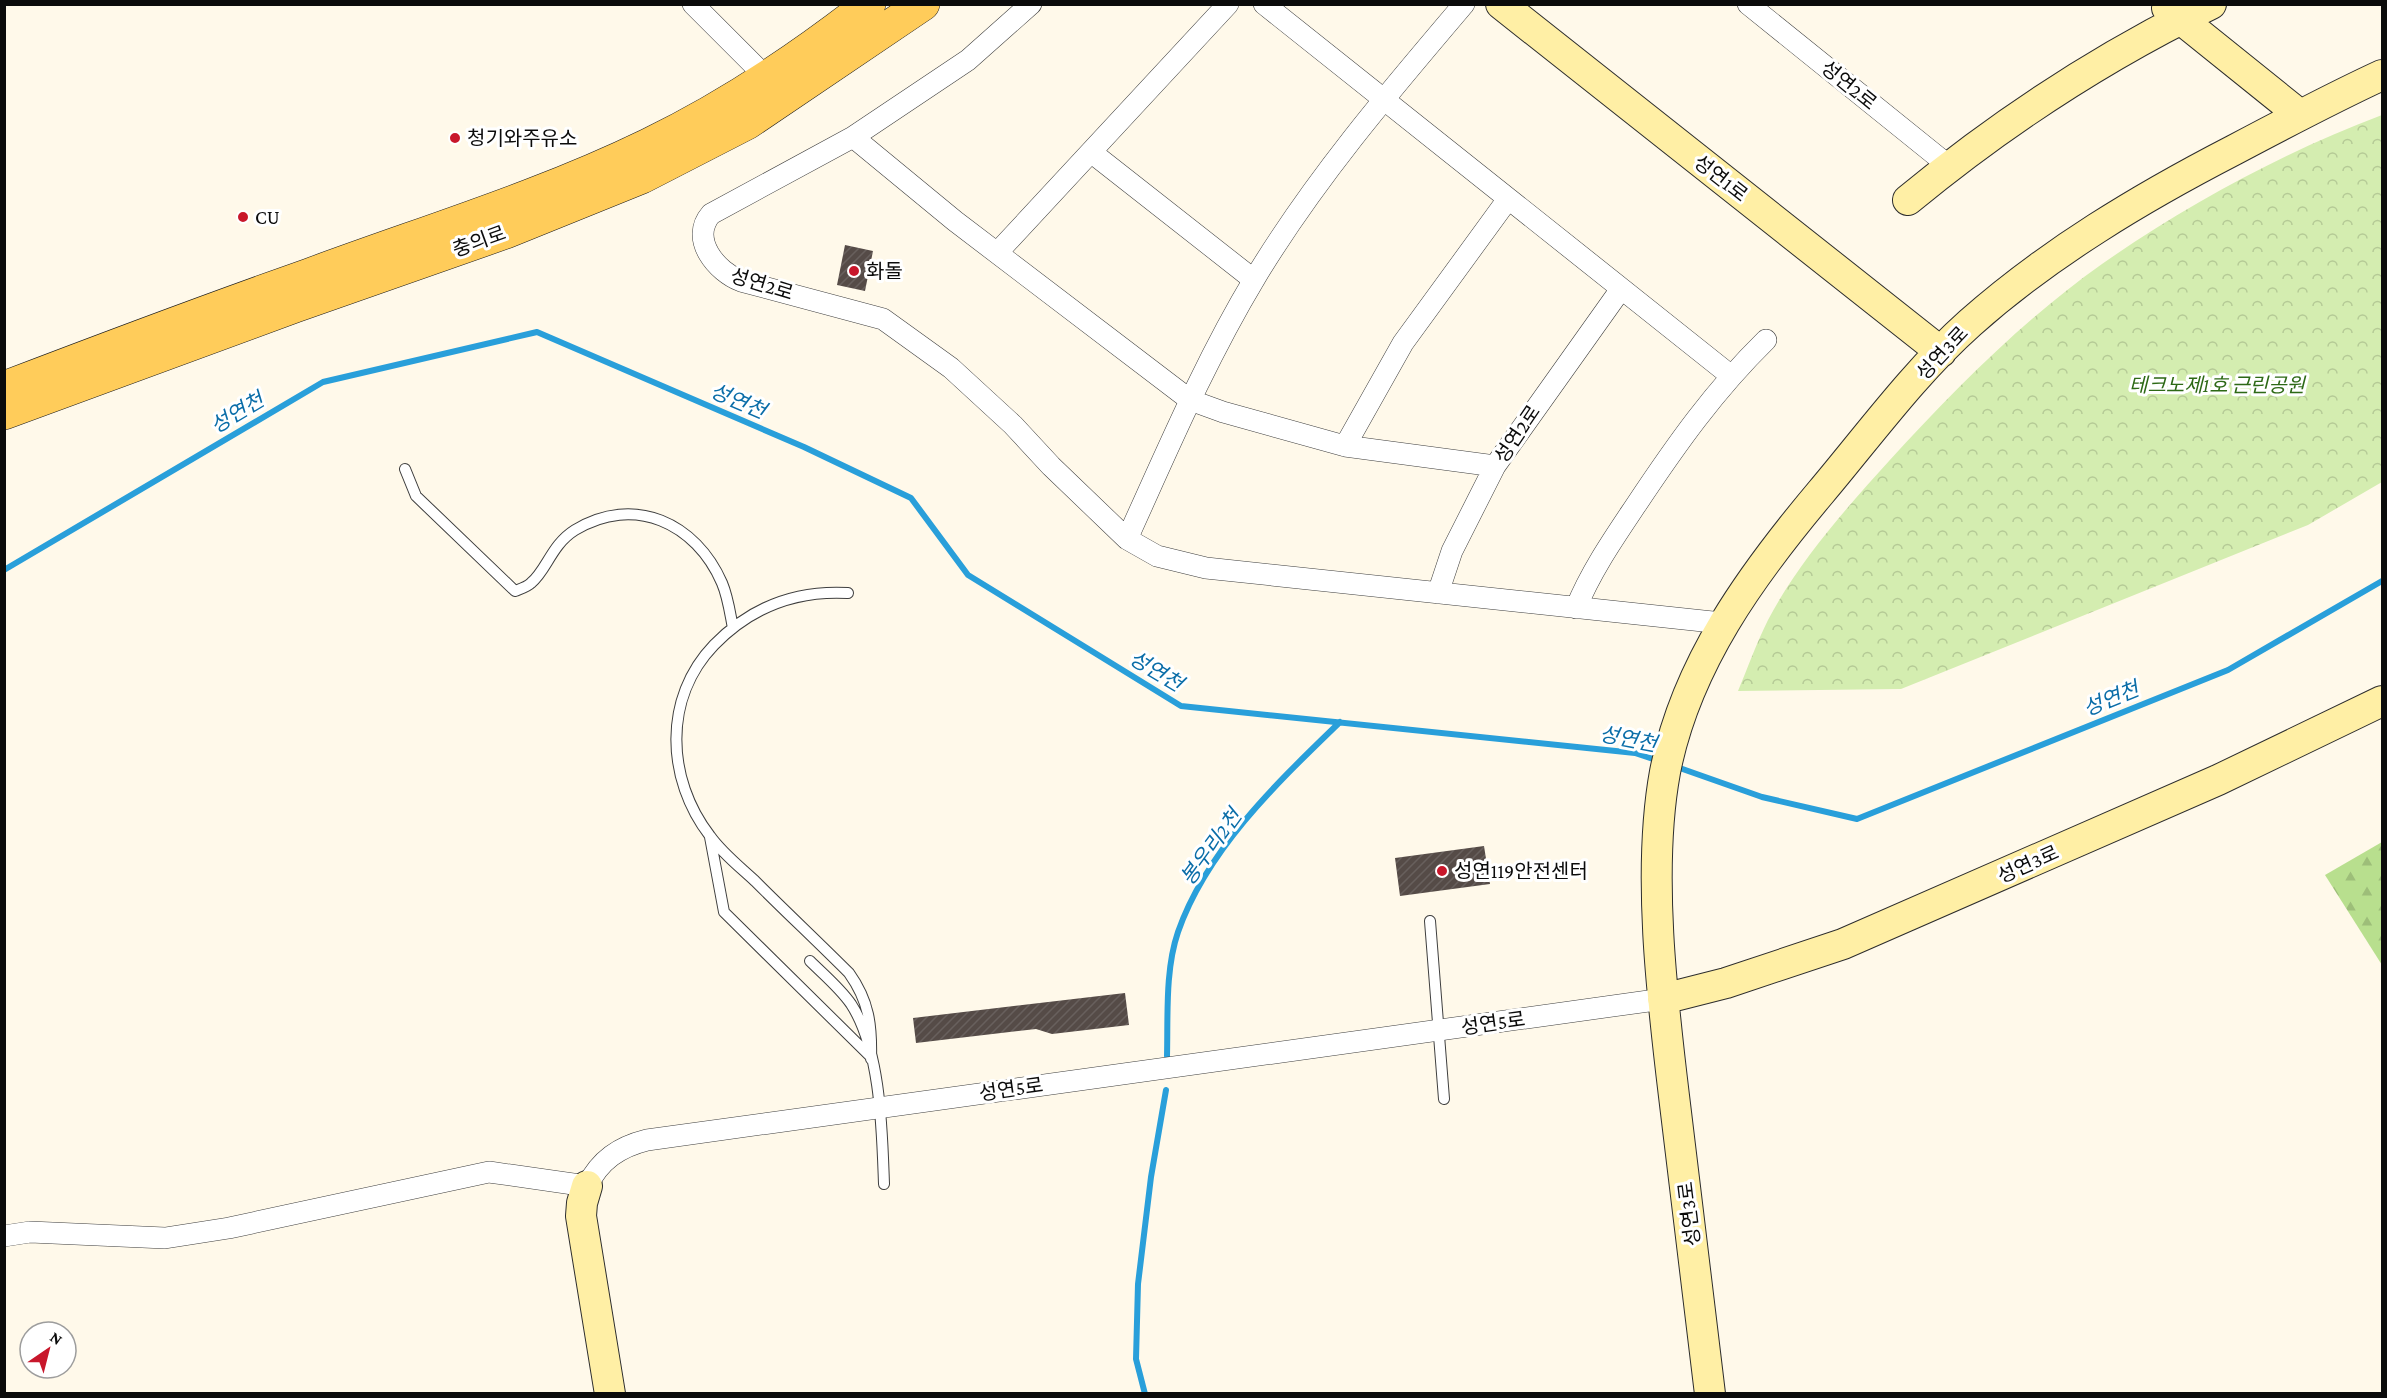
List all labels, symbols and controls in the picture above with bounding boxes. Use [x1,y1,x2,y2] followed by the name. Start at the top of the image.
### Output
[1817,56,1881,114] street label: 성연2로
[467,127,577,149] place label: 청기와주유소
[448,131,462,145] marker: 청기와주유소
[1690,150,1752,206] street label: 성연1로
[255,206,280,228] place label: CU
[236,210,250,224] marker: CU
[449,221,509,261] street label: 충의로
[866,260,903,282] place label: 화돌
[728,264,796,304] street label: 성연2로
[847,264,861,278] marker: 화돌
[1912,322,1972,384] street label: 성연3로
[2129,374,2307,396] park label: 테크노제1호 근린공원
[707,379,772,424] water label: 성연천
[206,386,270,438] water label: 성연천
[1490,401,1544,467] street label: 성연2로
[1125,646,1189,698] water label: 성연천
[2080,676,2145,721] water label: 성연천
[1597,722,1661,757] water label: 성연천
[1176,802,1248,889] water label: 봉우리2천
[1994,841,2062,887] street label: 성연3로
[1454,860,1588,882] place label: 성연119안전센터
[1435,864,1449,878] marker: 성연119안전센터
[1459,1008,1527,1038] street label: 성연5로
[977,1074,1045,1104] street label: 성연5로
[1674,1181,1704,1247] street label: 성연3로
[18,1320,78,1380] north arrow
[47,1328,66,1348] text: N

